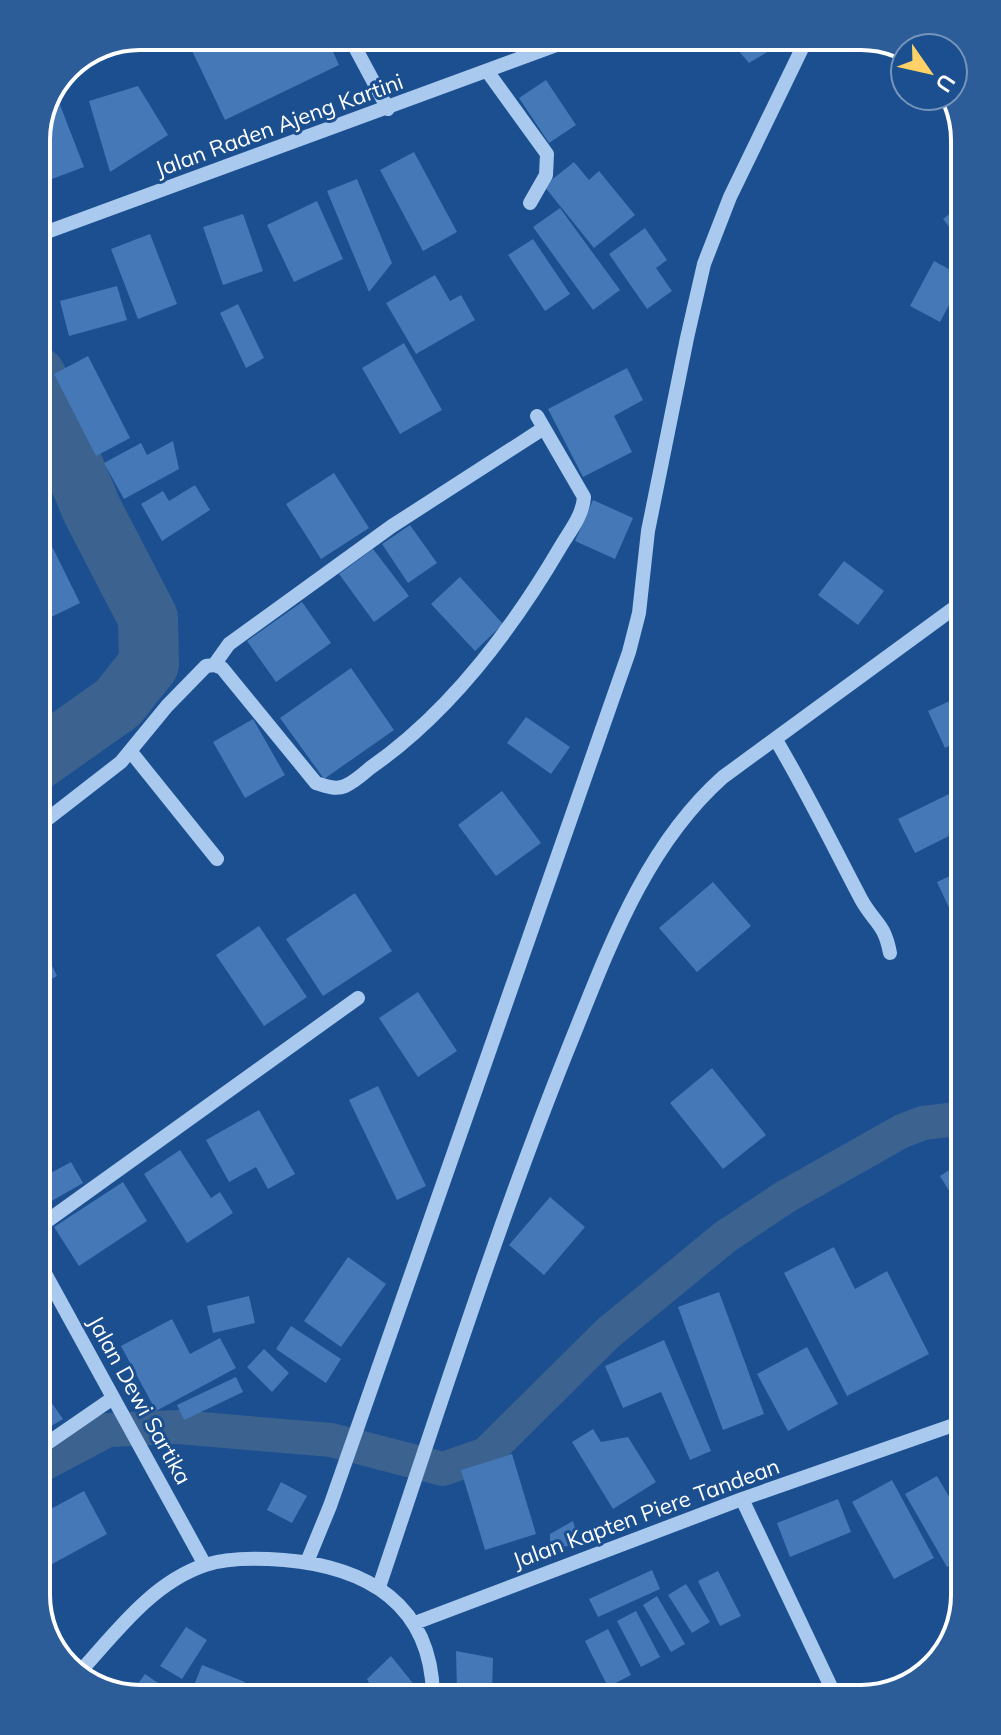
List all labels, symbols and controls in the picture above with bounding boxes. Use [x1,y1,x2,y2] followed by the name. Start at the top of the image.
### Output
[889,32,969,112] north arrow
[151,67,407,183] street label: Jalan Raden Ajeng Kartini
[929,69,962,98] text: U
[82,1311,198,1489] street label: Jalan Dewi Sartika
[509,1452,783,1574] street label: Jalan Kapten Piere Tandean

